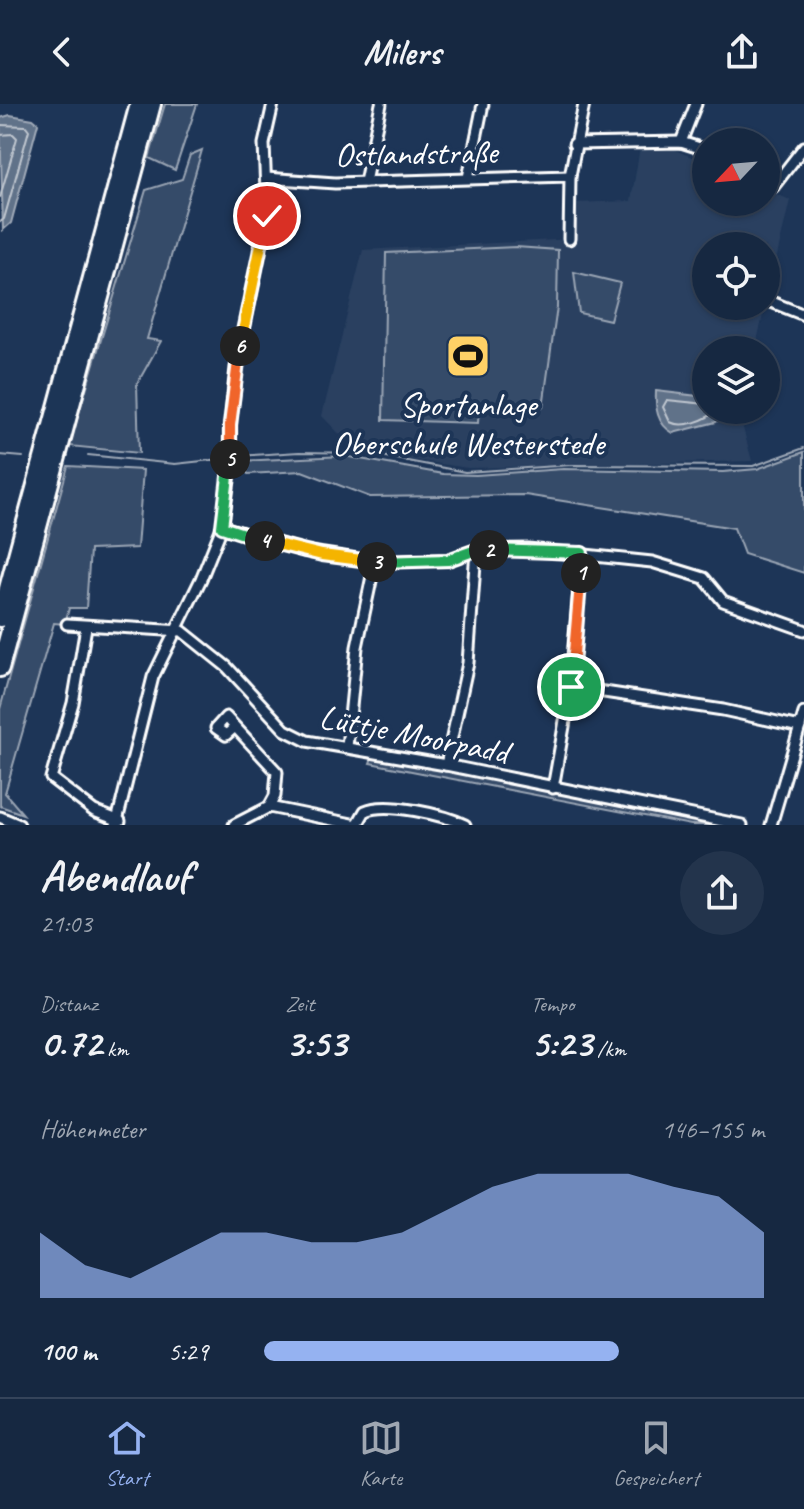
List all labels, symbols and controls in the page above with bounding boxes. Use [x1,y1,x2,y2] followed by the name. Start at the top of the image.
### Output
[363,29,441,75] text: Milers
[40,30,84,74] icon: back
[720,30,764,74] icon: share
[692,128,780,216] north arrow
[692,128,780,424] map controls
[334,130,501,176] street label: Ostlandstraße
[233,182,301,250] pin
[245,194,289,238] icon: check
[692,232,780,320] button: locate
[220,326,260,366] pin: 6
[235,332,245,360] text: 6
[444,332,492,380] sports icon: Sportanlage Oberschule Westerstede
[692,336,780,424] button: layers
[332,383,607,465] place label: Sportanlage Oberschule Westerstede
[210,439,250,479] pin: 5
[225,445,235,473] text: 5
[245,521,285,561] pin: 4
[260,527,270,555] text: 4
[469,530,509,570] pin: 2
[484,536,494,564] text: 2
[357,542,397,582] pin: 3
[372,548,382,576] text: 3
[561,553,601,593] pin: 1
[576,559,586,587] text: 1
[537,653,605,721] pin
[549,665,593,709] icon: arrive
[316,695,516,774] street label: Lüttje Moorpadd
[40,849,190,904] text: Abendlauf
[680,851,764,935] button: share
[40,907,92,940] text: 21:03
[40,990,98,1018] text: Distanz
[285,990,314,1018] text: Zeit
[531,990,574,1018] text: Tempo
[40,1018,102,1068] text: 0.72
[285,1018,347,1068] text: 3:53
[531,1018,592,1068] text: 5:23
[102,1035,129,1063] text: km
[592,1035,626,1063] text: /km
[40,1113,145,1146] text: Höhenmeter
[661,1113,764,1146] text: 146–155 m
[40,1335,96,1368] text: 100 m
[168,1335,208,1368] text: 5:29
[105,1416,149,1492] tab: Start
[359,1416,403,1492] tab: Karte
[613,1416,699,1492] tab: Gespeichert

